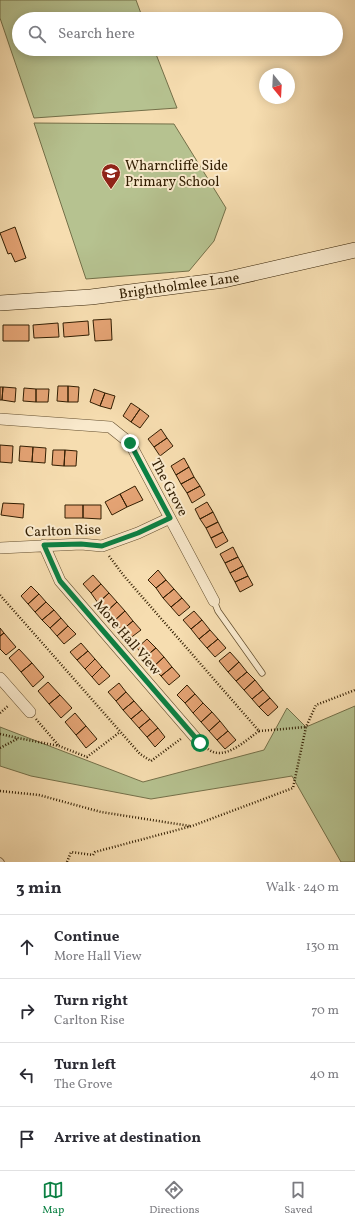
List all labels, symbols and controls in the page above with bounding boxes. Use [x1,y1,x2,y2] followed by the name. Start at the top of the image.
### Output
[12,12,343,56] search box
[26,23,48,45] icon: search
[58,24,135,45] text: Search here
[259,68,295,104] north arrow
[125,157,228,192] place label: Wharncliffe Side Primary School
[100,162,122,190] school or university icon: Wharncliffe Side Primary School
[118,269,241,304] street label: Brightholmlee Lane
[121,434,139,452] route end
[145,455,192,520] street label: The Grove
[25,521,102,542] street label: Carlton Rise
[89,596,165,680] street label: More Hall View
[191,734,209,752] route start
[16,877,62,900] text: 3 min
[266,879,339,897] text: Walk · 240 m
[54,927,119,948] text: Continue
[16,936,38,958] icon: ahead
[306,938,339,956] text: 130 m
[54,948,142,966] text: More Hall View
[54,991,128,1012] text: Turn right
[16,1000,38,1022] icon: right
[311,1002,339,1020] text: 70 m
[54,1012,125,1030] text: Carlton Rise
[54,1055,116,1076] text: Turn left
[16,1064,38,1086] icon: left
[310,1066,339,1084] text: 40 m
[54,1076,113,1094] text: The Grove
[16,1128,38,1150] icon: arrive
[54,1128,201,1149] text: Arrive at destination
[42,1179,64,1218] tab: Map
[149,1179,200,1218] tab: Directions
[284,1179,313,1218] tab: Saved

